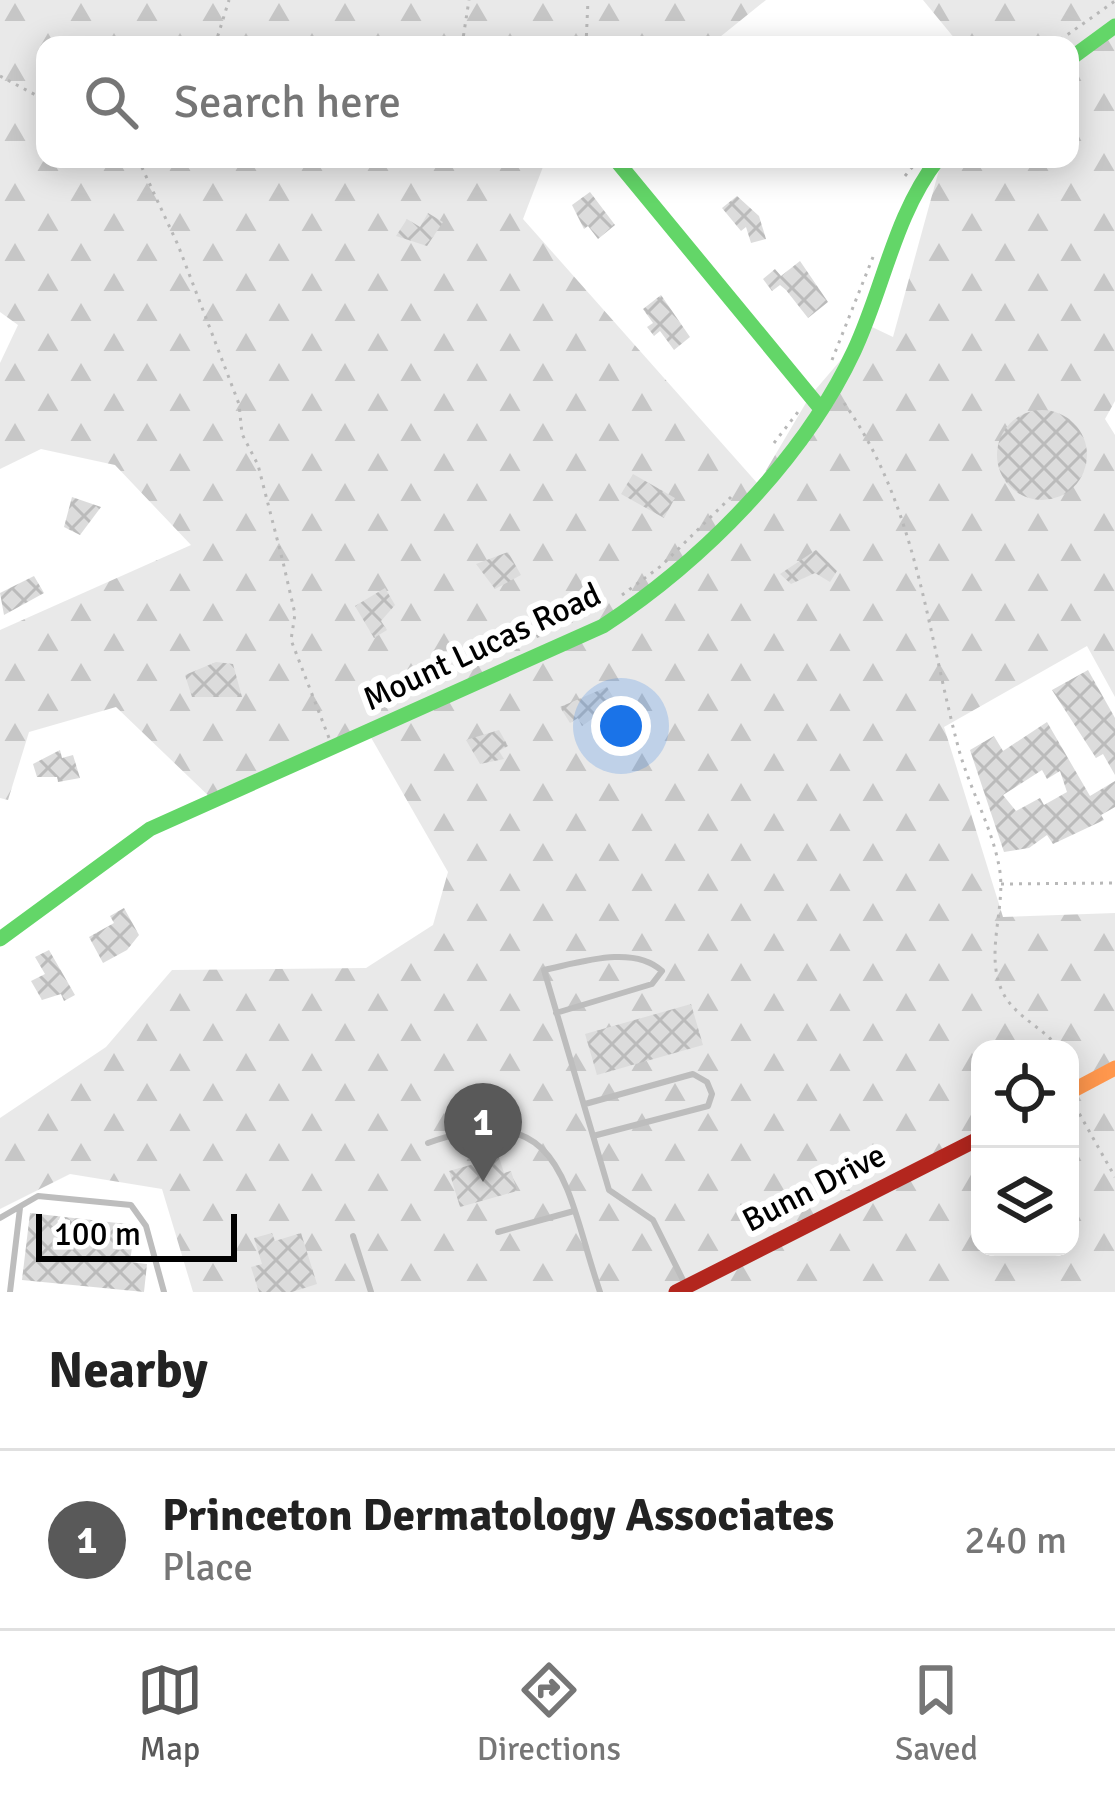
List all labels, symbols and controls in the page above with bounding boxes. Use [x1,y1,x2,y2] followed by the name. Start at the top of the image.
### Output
[36,36,1079,168] search box
[78,69,144,135] icon: search
[174,75,401,130] text: Search here
[357,574,607,720] street label: Mount Lucas Road
[591,696,651,756] your location
[971,1040,1079,1256] map controls
[971,1040,1079,1148] button: locate
[444,1083,522,1182] pin: 1
[736,1135,892,1241] street label: Bunn Drive
[971,1148,1079,1256] button: layers
[36,1208,237,1261] scale bar
[54,1214,141,1255] text: 100 m
[48,1339,208,1402] text: Nearby
[162,1488,834,1543] text: Princeton Dermatology Associates
[76,1516,98,1564] text: 1
[964,1516,1067,1564] text: 240 m
[162,1543,253,1591] text: Place
[137,1657,203,1770] tab: Map
[477,1657,621,1770] tab: Directions
[895,1657,978,1770] tab: Saved

